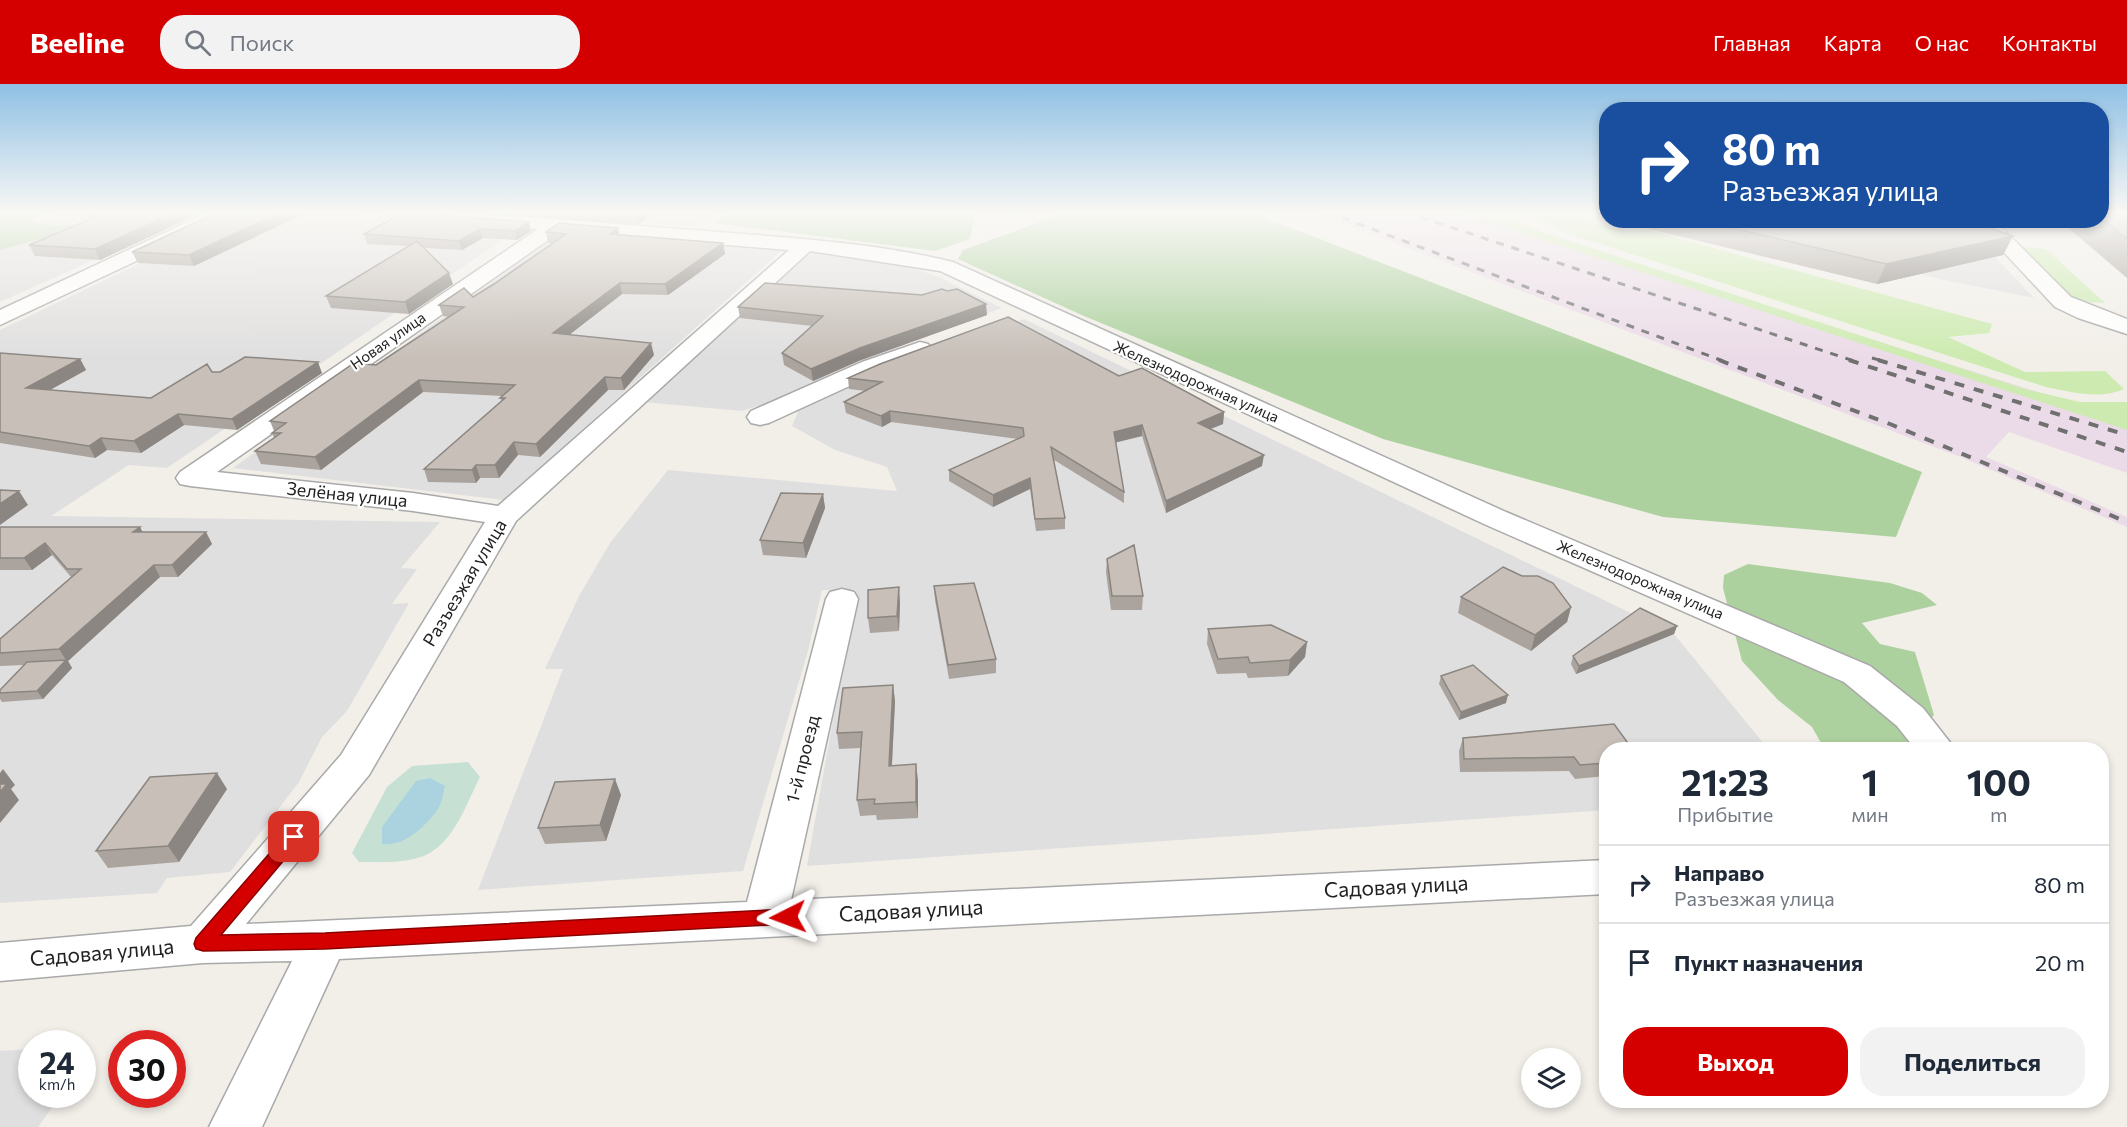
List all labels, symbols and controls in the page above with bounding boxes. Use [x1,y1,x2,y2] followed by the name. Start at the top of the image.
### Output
[160,15,580,69] search box
[30,25,124,59] text: Beeline
[181,26,214,59] icon: search
[229,29,294,56] text: Поиск
[1713,30,1791,55] text: Главная
[1824,30,1882,55] text: Карта
[1915,30,1969,55] text: О нас
[2002,30,2097,55] text: Контакты
[1722,122,1821,174] text: 80 m
[1623,126,1701,204] icon: right
[1722,174,1939,207] text: Разъезжая улица
[346,308,429,373] street label: Новая улица
[1111,336,1282,426] street label: Железнодорожная улица
[286,477,409,511] street label: Зелёная улица
[418,515,511,650] street label: Разъезжая улица
[1554,536,1726,622] street label: Железнодорожная улица
[781,712,824,805] street label: 1-й проезд
[1681,759,1769,803] text: 21:23
[1862,759,1878,803] text: 1
[1967,759,2031,803] text: 100
[1677,802,1773,826] text: Прибытие
[1851,802,1889,826] text: мин
[1990,802,2007,826] text: m
[268,811,319,862] pin
[277,820,310,853] icon: arrive
[1674,859,1764,886] text: Направо
[1623,868,1656,901] icon: right
[1323,869,1469,902] street label: Садовая улица
[2034,871,2085,898] text: 80 m
[756,885,820,949] position arrow
[1674,886,1835,910] text: Разъезжая улица
[838,893,984,926] street label: Садовая улица
[29,933,175,970] street label: Садовая улица
[1623,946,1656,979] icon: arrive
[1674,949,1863,976] text: Пункт назначения
[2035,949,2085,976] text: 20 m
[1623,1027,1848,1096] button: Выход
[1860,1027,2085,1096] button: Поделиться
[108,1030,186,1108] speed limit sign: 30
[39,1043,75,1080] text: 24
[1521,1048,1581,1108] map controls
[1521,1048,1581,1108] button: layers
[39,1075,75,1093] text: km/h

